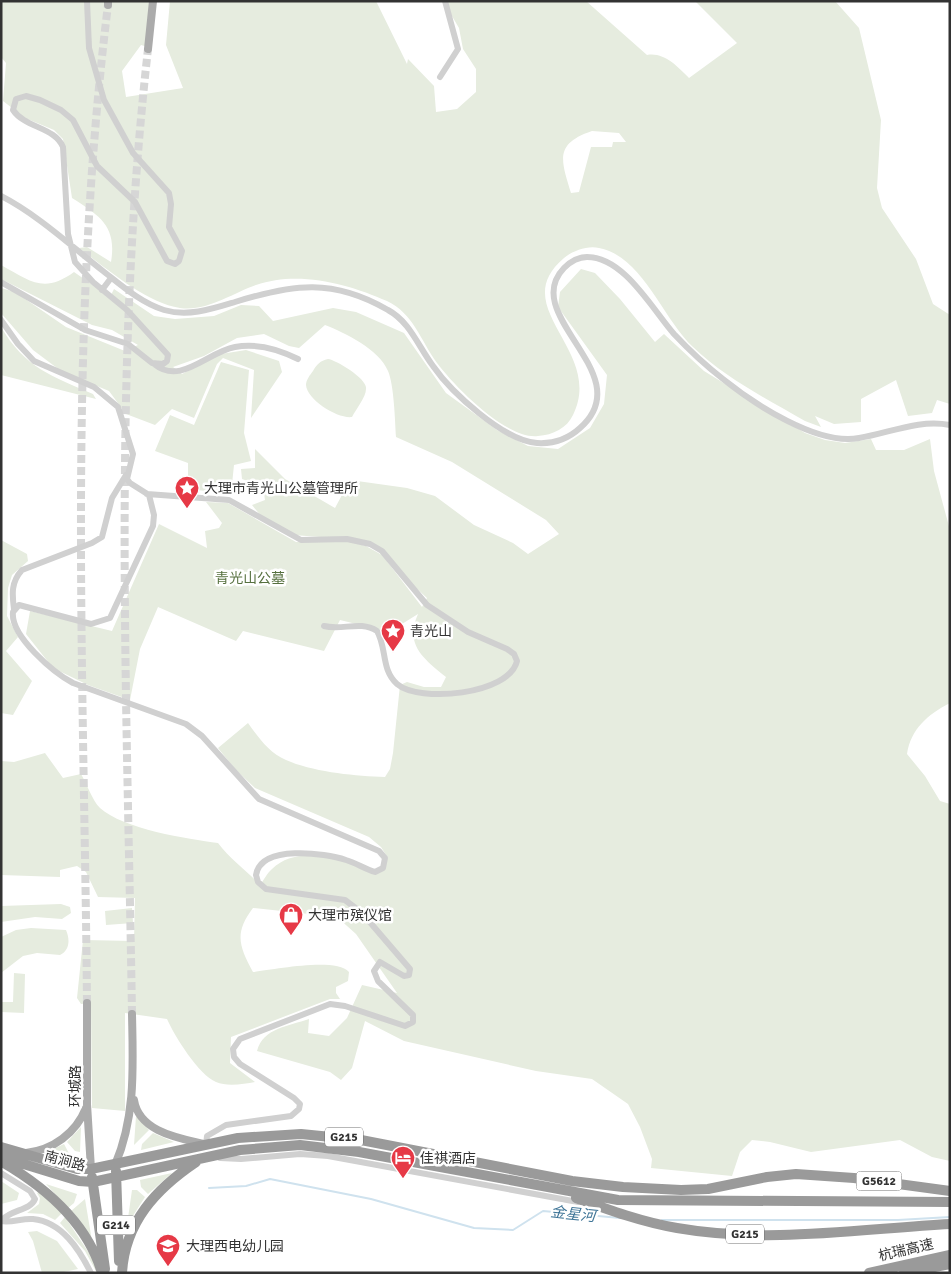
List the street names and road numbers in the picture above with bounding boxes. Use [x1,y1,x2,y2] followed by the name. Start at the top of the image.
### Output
[67,1065,84,1107] street label: 环城路
[325,1128,363,1146] road number: G215
[43,1147,87,1175] street label: 南涧路
[856,1172,902,1190] road number: G5612
[97,1216,135,1234] road number: G214
[726,1224,764,1244] road number: G215
[877,1235,935,1265] street label: 杭瑞高速

